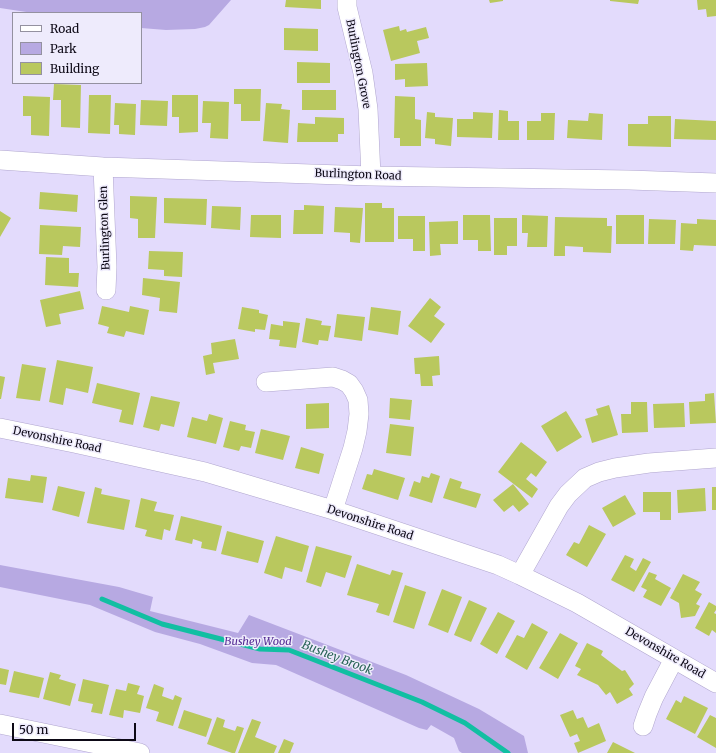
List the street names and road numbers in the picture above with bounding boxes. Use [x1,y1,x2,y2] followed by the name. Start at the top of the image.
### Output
[343,18,373,110] street label: Burlington Grove
[314,167,402,183] street label: Burlington Road
[97,186,113,270] street label: Burlington Glen
[12,424,102,456] street label: Devonshire Road
[325,503,415,543] street label: Devonshire Road
[623,625,707,681] street label: Devonshire Road

